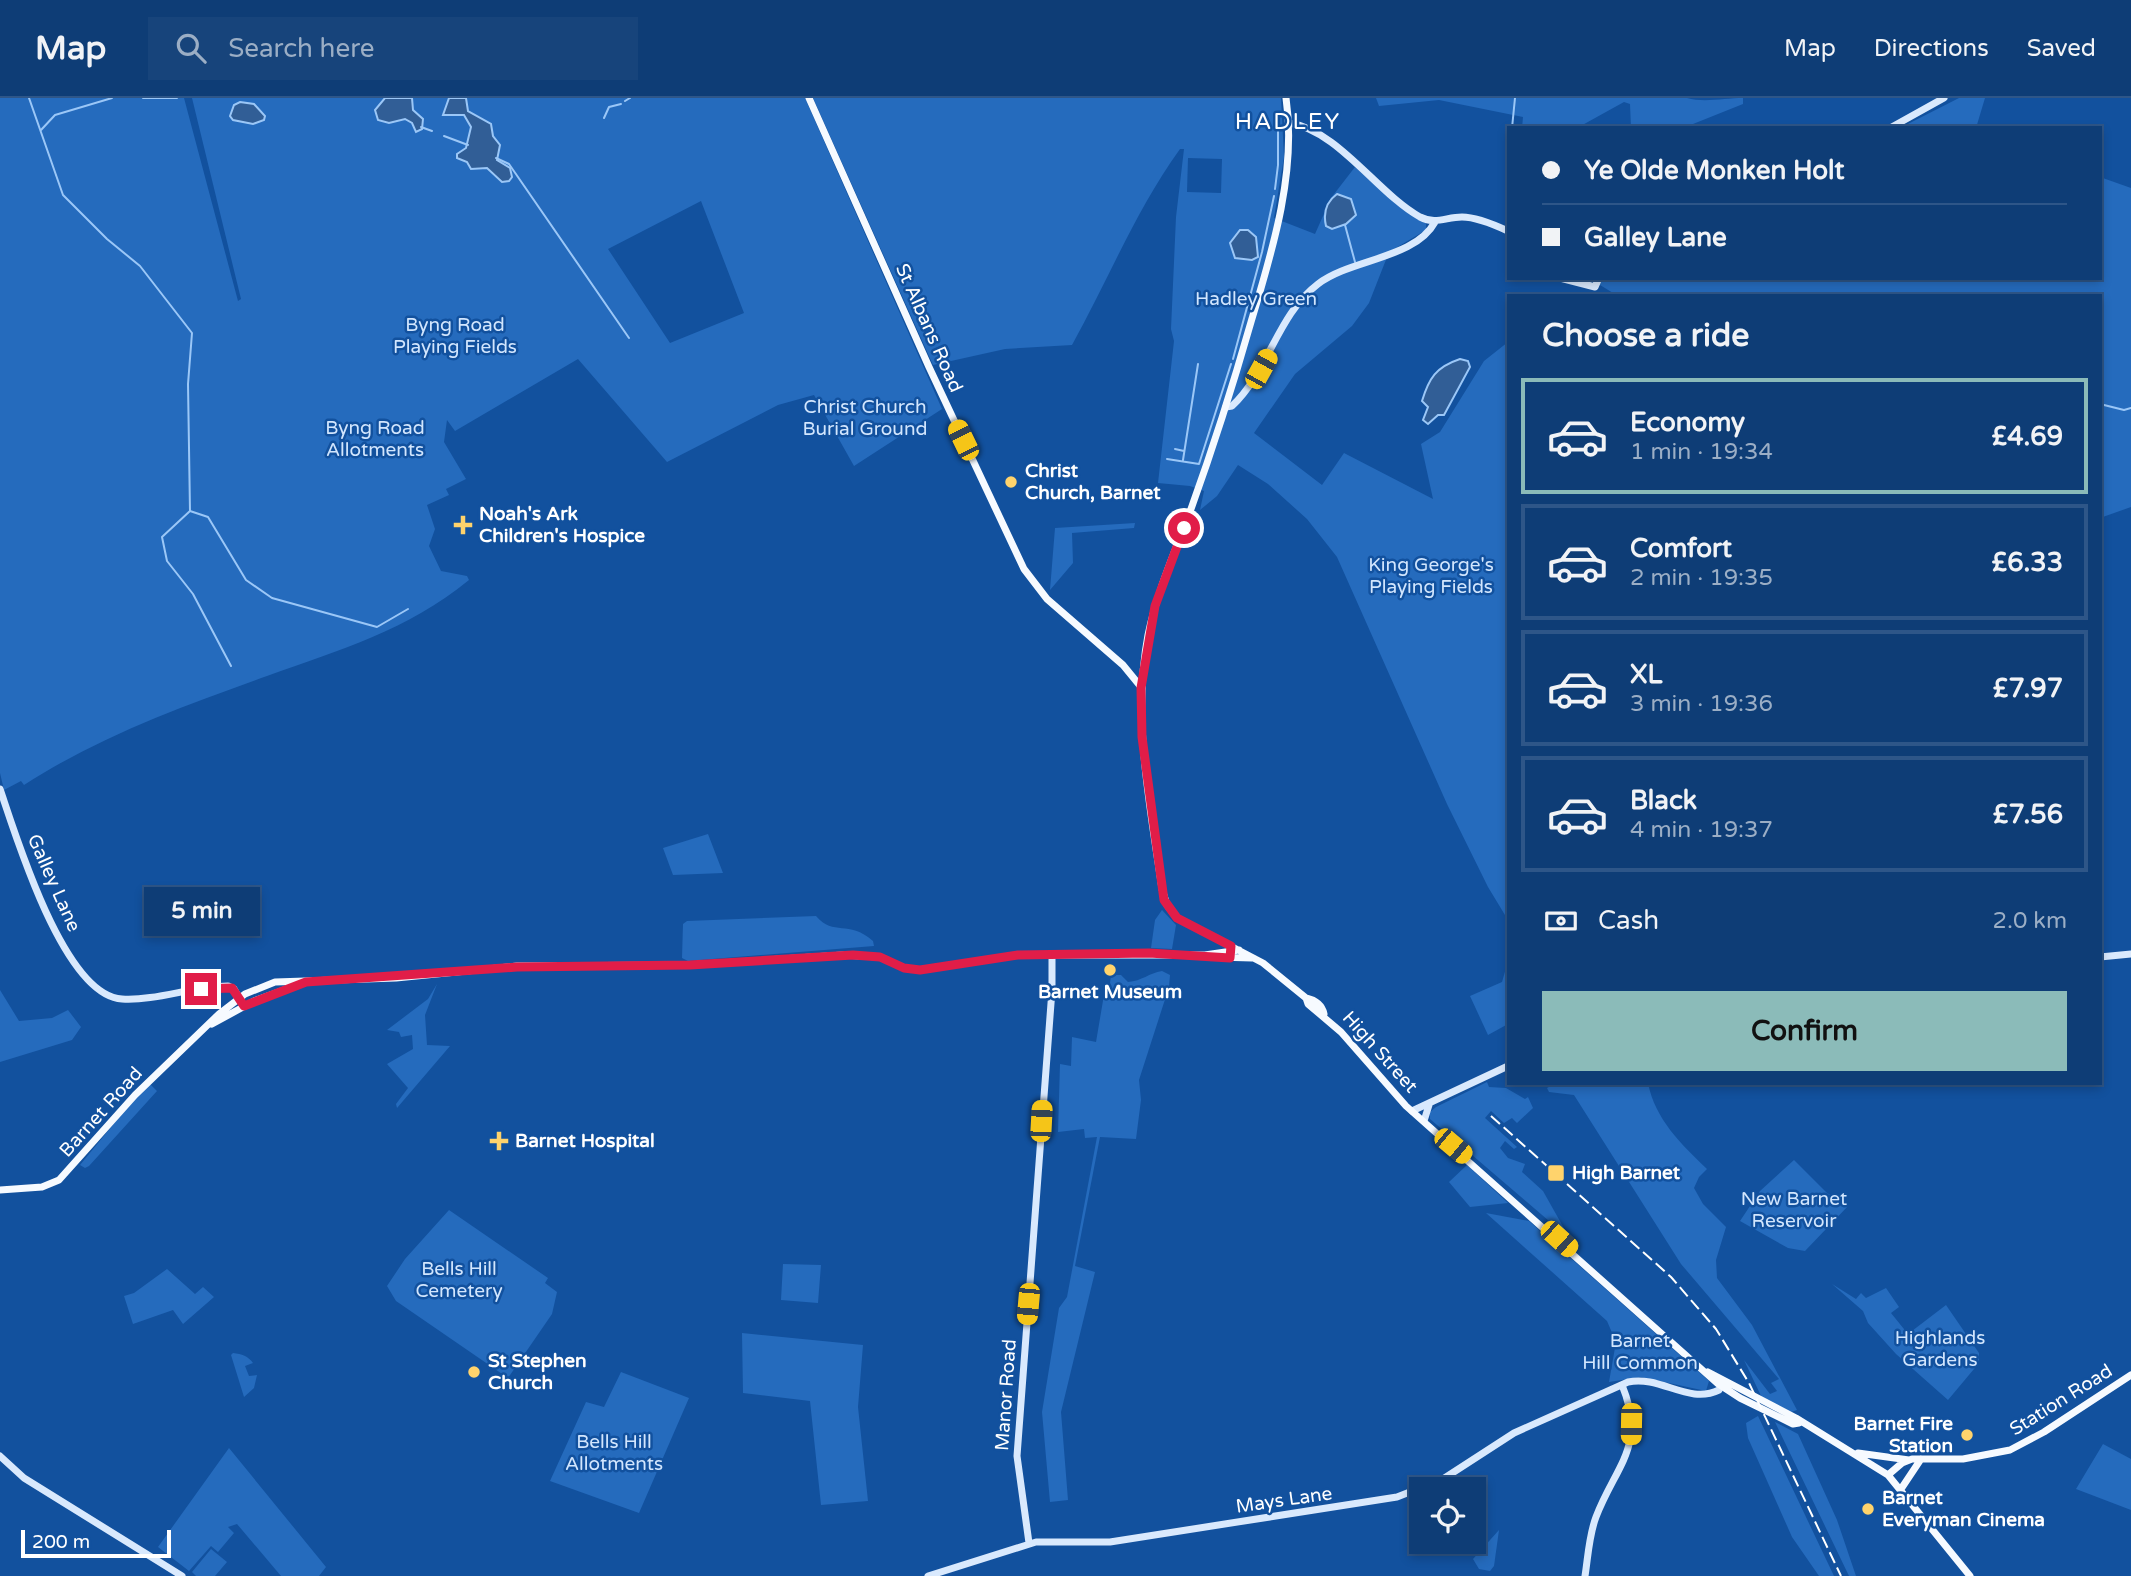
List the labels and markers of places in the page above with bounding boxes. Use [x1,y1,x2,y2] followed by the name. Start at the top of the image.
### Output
[1025,460,1161,504] place label: Christ Church, Barnet
[1003,474,1019,490] marker: Christ Church, Barnet
[479,503,645,548] place label: Noah's Ark Children's Hospice
[453,515,473,535] marker: Noah's Ark Children's Hospice
[1102,962,1118,978] marker: Barnet Museum
[1038,981,1182,1003] place label: Barnet Museum
[515,1130,655,1153] place label: Barnet Hospital
[489,1131,509,1151] marker: Barnet Hospital
[1572,1162,1681,1185] place label: High Barnet
[1546,1163,1566,1183] marker: High Barnet
[488,1350,587,1394] place label: St Stephen Church
[466,1364,482,1380] marker: St Stephen Church
[1854,1413,1953,1457] place label: Barnet Fire Station
[1959,1427,1975,1443] marker: Barnet Fire Station
[1882,1487,2045,1532] place label: Barnet Everyman Cinema
[1860,1501,1876,1517] marker: Barnet Everyman Cinema

